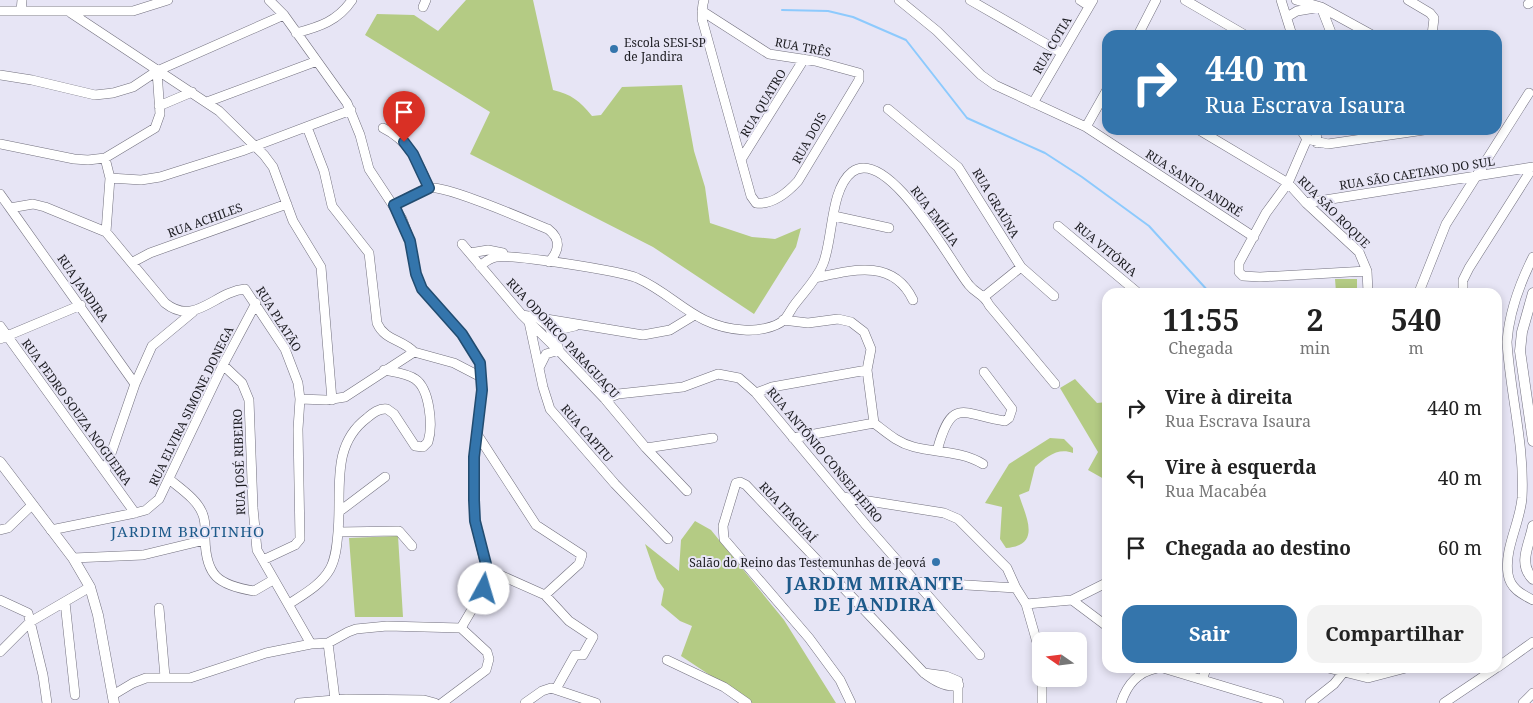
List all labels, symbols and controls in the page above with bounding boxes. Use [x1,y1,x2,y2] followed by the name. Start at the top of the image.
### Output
[1029,13,1076,77] street label: RUA COTIA
[773,33,833,61] street label: RUA TRÊS
[624,34,706,65] place label: Escola SESI-SP de Jandira
[608,43,620,55] marker: Escola SESI-SP de Jandira
[1205,44,1308,91] text: 440 m
[1122,50,1187,115] icon: right
[736,66,790,140] street label: RUA QUATRO
[1205,89,1406,119] text: Rua Escrava Isaura
[383,91,425,142] pin
[390,98,418,126] icon: arrive
[788,109,830,167] street label: RUA DOIS
[1142,145,1246,221] street label: RUA SANTO ANDRÉ
[1338,152,1496,194] street label: RUA SÃO CAETANO DO SUL
[968,165,1024,242] street label: RUA GRAÚNA
[1294,172,1374,252] street label: RUA SÃO ROQUE
[907,182,964,250] street label: RUA EMÍLIA
[165,199,245,241] street label: RUA ACHILES
[1071,218,1141,281] street label: RUA VITÓRIA
[53,251,113,326] street label: RUA JANDIRA
[503,274,623,402] street label: RUA ODORICO PARAGUAÇU
[252,283,306,355] street label: RUA PLATÃO
[1162,299,1239,340] text: 11:55
[1307,299,1323,340] text: 2
[1391,299,1442,340] text: 540
[145,323,237,489] street label: RUA ELVIRA SIMONE DONEGA
[18,335,136,489] street label: RUA PEDRO SOUZA NOGUEIRA
[1168,337,1233,359] text: Chegada
[1300,337,1330,359] text: min
[1409,337,1424,359] text: m
[763,384,887,526] street label: RUA ANTÔNIO CONSELHEIRO
[1165,384,1293,410] text: Vire à direita
[1122,394,1150,422] icon: right
[1427,395,1482,421] text: 440 m
[557,401,617,466] street label: RUA CAPITU
[229,408,249,516] street label: RUA JOSÉ RIBEIRO
[1165,410,1311,432] text: Rua Escrava Isaura
[1165,454,1317,480] text: Vire à esquerda
[1122,464,1150,492] icon: left
[1438,465,1482,491] text: 40 m
[756,478,820,546] street label: RUA ITAGUAÍ
[1165,480,1267,502] text: Rua Macabéa
[110,521,265,541] district label: JARDIM BROTINHO
[1122,534,1150,562] icon: arrive
[1165,535,1351,561] text: Chegada ao destino
[1438,535,1482,561] text: 60 m
[689,554,926,571] place label: Salão do Reino das Testemunhas de Jeová
[930,556,942,568] marker: Salão do Reino das Testemunhas de Jeová
[457,562,509,614] position arrow
[785,571,964,616] district label: JARDIM MIRANTE DE JANDIRA
[1122,605,1297,663] button: Sair
[1307,605,1482,663] button: Compartilhar
[1032,632,1088,688] north arrow
[1032,632,1087,687] map controls

